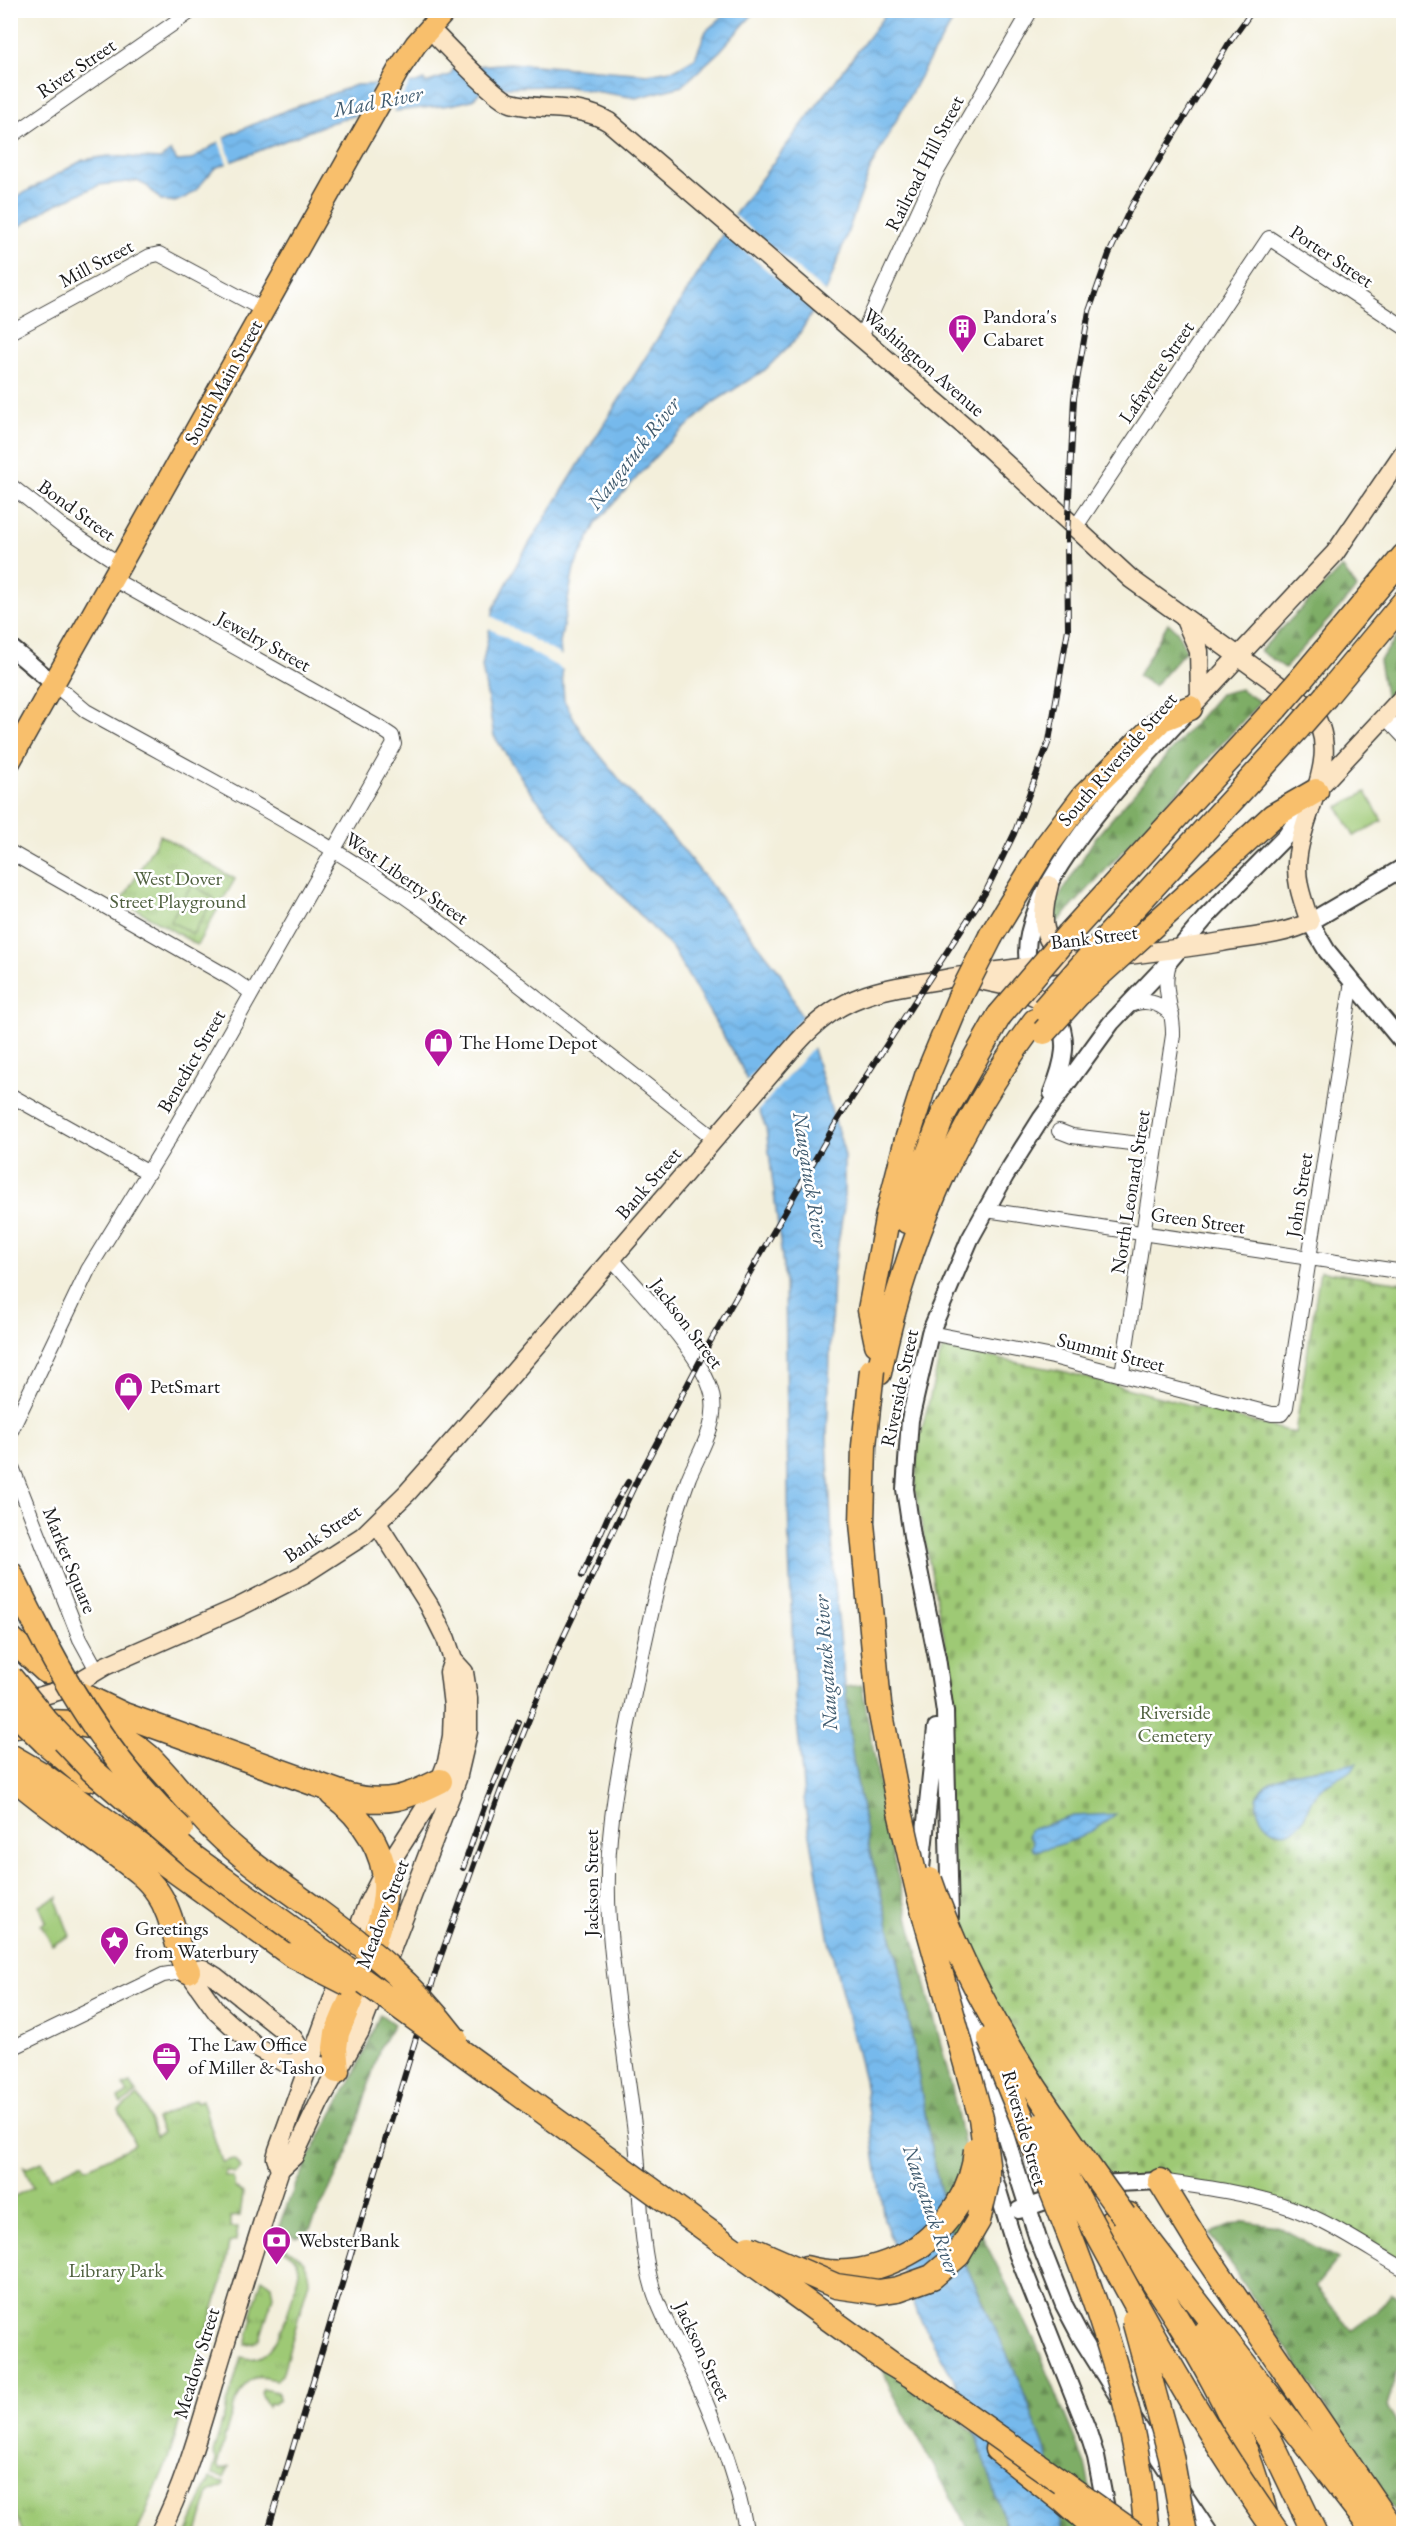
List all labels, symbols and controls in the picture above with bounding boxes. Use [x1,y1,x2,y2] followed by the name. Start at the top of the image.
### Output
[31,32,121,104] street label: River Street
[329,79,426,123] water label: Mad River
[879,90,970,235] street label: Railroad Hill Street
[1285,219,1379,294] street label: Porter Street
[54,232,138,293] street label: Mill Street
[858,302,991,422] street label: Washington Avenue
[983,303,1057,352] place label: Pandora's Cabaret
[946,312,978,354] building icon: Pandora's Cabaret
[178,314,268,449] street label: South Main Street
[1112,315,1200,428] street label: Lafayette Street
[580,390,686,516] water label: Naugatuck River
[33,473,122,547] street label: Bond Street
[211,604,316,678] street label: Jewelry Street
[1052,686,1183,831] street label: South Riverside Street
[340,826,475,931] street label: West Liberty Street
[110,865,247,914] park label: West Dover Street Playground
[1049,919,1140,955] street label: Bank Street
[151,1004,231,1117] street label: Benedict Street
[422,1026,454,1068] shop icon: The Home Depot
[459,1029,598,1055] place label: The Home Depot
[1104,1108,1156,1276] street label: North Leonard Street
[787,1109,835,1249] water label: Naugatuck River
[609,1141,687,1225] street label: Bank Street
[1279,1150,1319,1241] street label: John Street
[1149,1201,1248,1240] street label: Green Street
[643,1271,730,1374] street label: Jackson Street
[874,1326,924,1449] street label: Riverside Street
[1054,1326,1168,1378] street label: Summit Street
[113,1370,145,1412] shop icon: PetSmart
[150,1373,221,1399] place label: PetSmart
[278,1497,366,1568] street label: Bank Street
[37,1503,103,1617] street label: Market Square
[807,1593,843,1733] water label: Naugatuck River
[1138,1699,1213,1748] park label: Riverside Cemetery
[578,1829,604,1939] street label: Jackson Street
[349,1855,415,1972] street label: Meadow Street
[135,1915,259,1964] place label: Greetings from Waterbury
[98,1924,130,1966] place icon: Greetings from Waterbury
[188,2031,324,2080] place label: The Law Office of Miller & Tasho
[151,2040,183,2082] office icon: The Law Office of Miller & Tasho
[996,2067,1054,2190] street label: Riverside Street
[897,2140,967,2280] water label: Naugatuck River
[261,2224,293,2266] bank icon: WebsterBank
[298,2227,400,2253] place label: WebsterBank
[68,2257,164,2283] park label: Library Park
[668,2295,738,2406] street label: Jackson Street
[167,2304,225,2422] street label: Meadow Street

